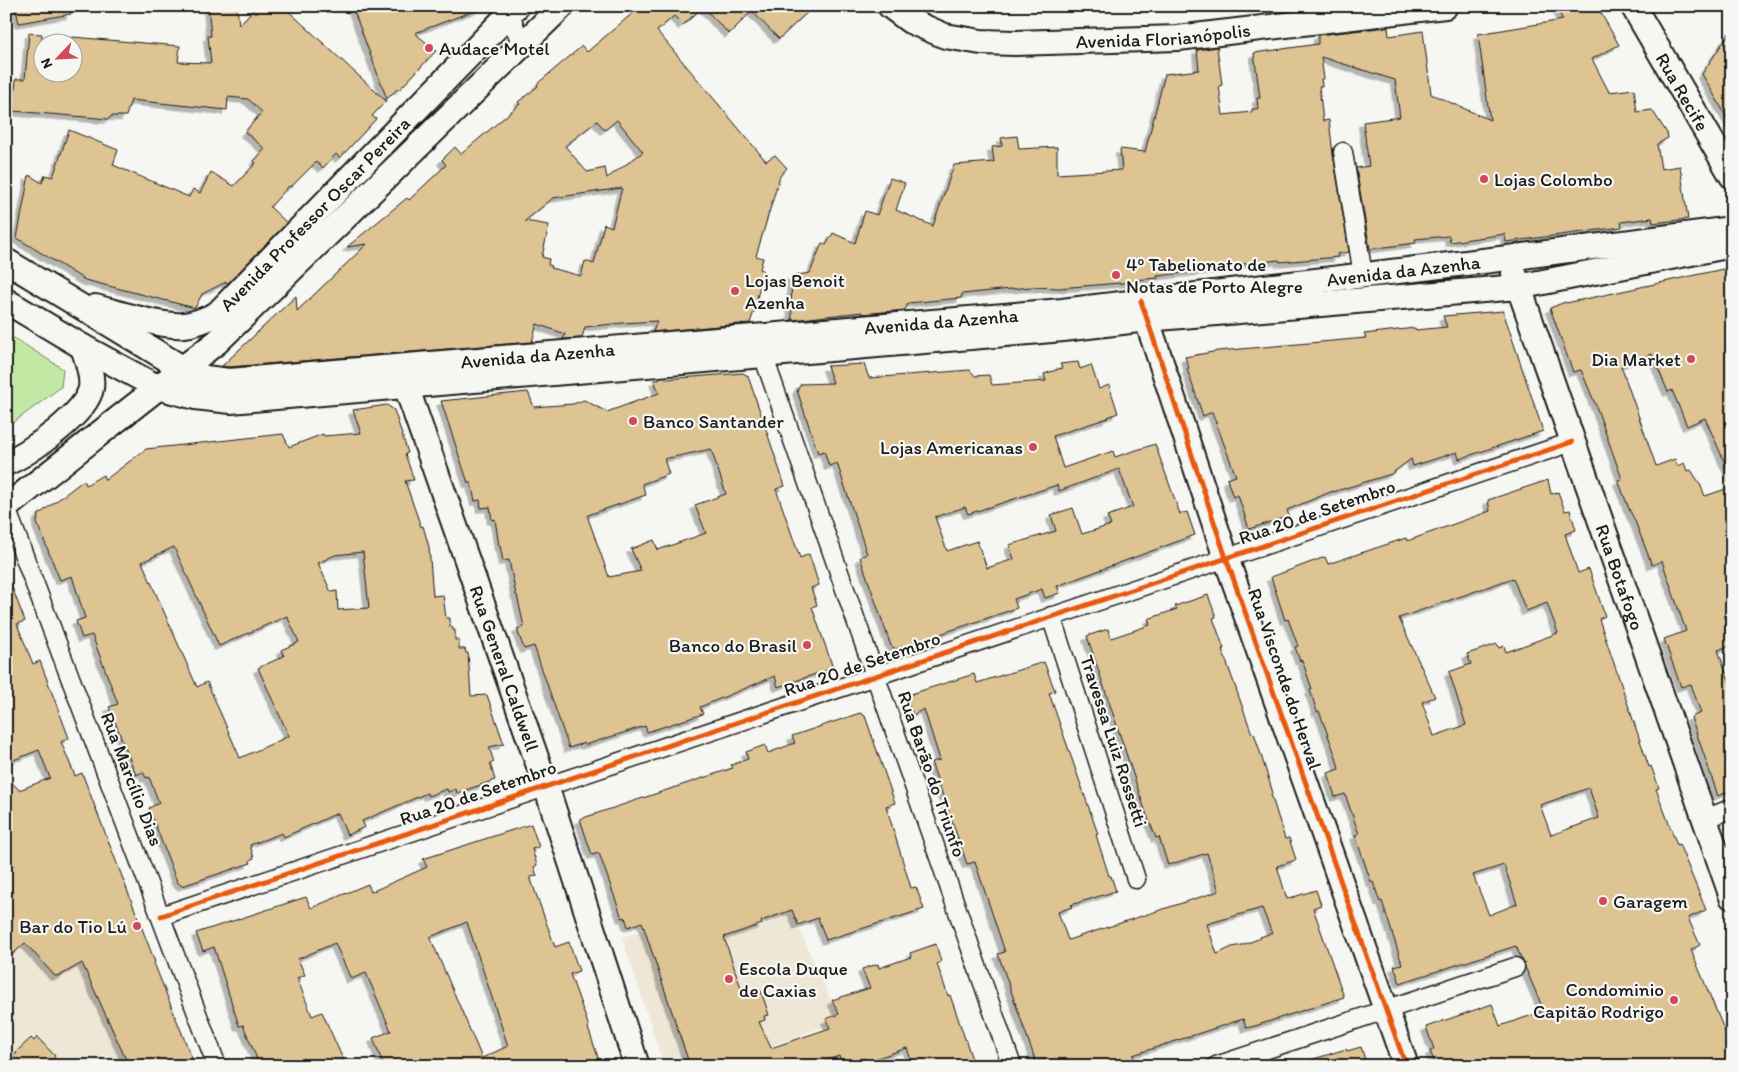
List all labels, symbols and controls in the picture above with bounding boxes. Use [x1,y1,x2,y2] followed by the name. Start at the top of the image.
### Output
[1075,18,1252,53] street label: Avenida Florianópolis
[32,32,82,82] north arrow
[439,37,550,60] place label: Audace Motel
[423,42,435,54] marker: Audace Motel
[1651,48,1715,135] street label: Rua Recife
[37,55,56,71] text: N
[215,112,415,316] street label: Avenida Professor Oscar Pereira
[1494,168,1613,191] place label: Lojas Colombo
[1478,173,1490,185] marker: Lojas Colombo
[1325,250,1482,291] street label: Avenida da Azenha
[1126,253,1303,298] place label: 4º Tabelionato de Notas de Porto Alegre
[745,269,845,314] place label: Lojas Benoit Azenha
[1110,269,1122,281] marker: 4º Tabelionato de Notas de Porto Alegre
[729,285,741,297] marker: Lojas Benoit Azenha
[863,303,1019,339] street label: Avenida da Azenha
[460,337,616,373] street label: Avenida da Azenha
[1591,348,1681,371] place label: Dia Market
[1685,353,1697,365] marker: Dia Market
[643,410,784,433] place label: Banco Santander
[627,415,639,427] marker: Banco Santander
[880,436,1023,459] place label: Lojas Americanas
[1027,441,1039,453] marker: Lojas Americanas
[1236,474,1398,550] street label: Rua 20 de Setembro
[1591,521,1649,633] street label: Rua Botafogo
[465,582,545,755] street label: Rua General Caldwell
[1243,585,1327,773] street label: Rua Visconde do Herval
[781,626,943,702] street label: Rua 20 de Setembro
[669,634,798,657] place label: Banco do Brasil
[801,639,813,651] marker: Banco do Brasil
[1075,652,1153,830] street label: Travessa Luiz Rossetti
[893,688,971,860] street label: Rua Barão do Triunfo
[96,709,168,849] street label: Rua Marcílio Dias
[397,755,559,831] street label: Rua 20 de Setembro
[1613,890,1688,913] place label: Garagem
[1597,895,1609,907] marker: Garagem
[19,915,127,938] place label: Bar do Tio Lú
[131,920,143,932] marker: Bar do Tio Lú
[739,957,848,1002] place label: Escola Duque de Caxias
[723,973,735,985] marker: Escola Duque de Caxias
[1533,978,1664,1023] place label: Condominio Capitão Rodrigo
[1668,994,1680,1006] marker: Condominio Capitão Rodrigo

